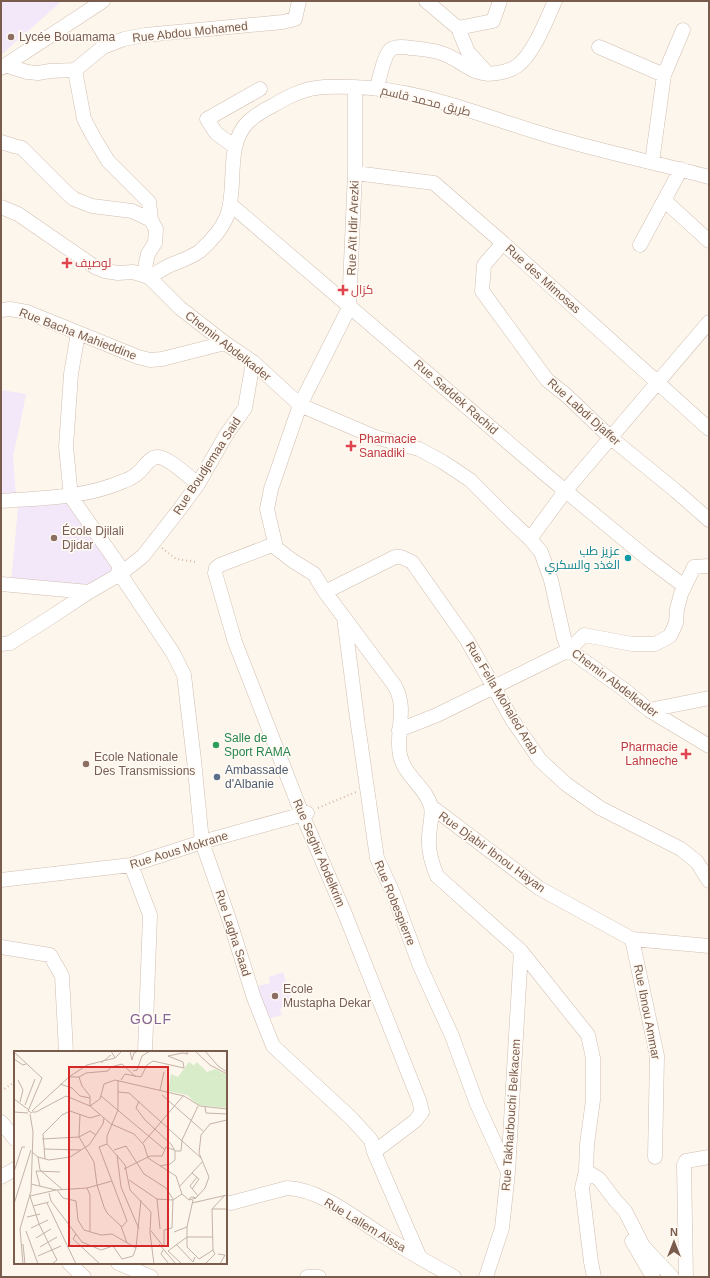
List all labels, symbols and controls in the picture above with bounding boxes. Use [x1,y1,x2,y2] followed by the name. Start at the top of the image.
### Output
[132,19,248,45] street label: Rue Abdou Mohamed
[19,30,116,44] place label: Lycée Bouamama
[6,32,16,42] marker: Lycée Bouamama
[379,83,473,120] street label: طريق محمد قاسم
[344,180,362,276] street label: Rue Aït Idir Arezki
[503,242,583,316] street label: Rue des Mimosas
[75,256,111,270] place label: لوصيف
[62,258,72,268] marker: لوصيف
[351,283,373,297] place label: كزال
[338,285,348,295] marker: كزال
[17,305,139,363] street label: Rue Bacha Mahieddine
[182,308,274,384] street label: Chemin Abdelkader
[411,357,501,437] street label: Rue Saddek Rachid
[545,376,623,448] street label: Rue Labdi Djaffer
[170,415,244,517] street label: Rue Boudjemaa Said
[359,432,417,460] place label: Pharmacie Sanadiki
[346,441,356,451] marker: Pharmacie Sanadiki
[62,523,124,552] place label: École Djilali Djidar
[49,533,59,543] marker: École Djilali Djidar
[545,544,620,575] place label: عزيز طب الغذد والسكري
[623,553,633,563] marker: عزيز طب الغذد والسكري
[463,639,541,757] street label: Rue Fella Mohaled Arab
[569,646,661,720] street label: Chemin Abdelkader
[224,731,291,759] place label: Salle de Sport RAMA
[211,740,221,750] marker: Salle de Sport RAMA
[621,740,678,768] place label: Pharmacie Lahneche
[681,749,691,759] marker: Pharmacie Lahneche
[94,750,195,778] place label: Ecole Nationale Des Transmissions
[81,759,91,769] marker: Ecole Nationale Des Transmissions
[225,763,289,791] place label: Ambassade d'Albanie
[212,772,222,782] marker: Ambassade d'Albanie
[290,797,348,909] street label: Rue Seghir Abdelkrim
[436,809,548,895] street label: Rue Djabir Ibnou Hayan
[128,828,230,872] street label: Rue Aous Mokrane
[372,858,419,948] street label: Rue Robespierre
[212,888,254,978] street label: Rue Lagha Saad
[631,963,663,1061] street label: Rue Ibnou Ammar
[283,982,371,1010] place label: Ecole Mustapha Dekar
[270,991,280,1001] marker: Ecole Mustapha Dekar
[130,1011,172,1027] district label: GOLF
[499,1038,523,1192] street label: Rue Takharbouchi Belkacem
[14,1051,227,1264] inset map
[322,1195,409,1255] street label: Rue Lallem Aissa
[654,1222,694,1262] north arrow
[670,1226,678,1238] text: N

